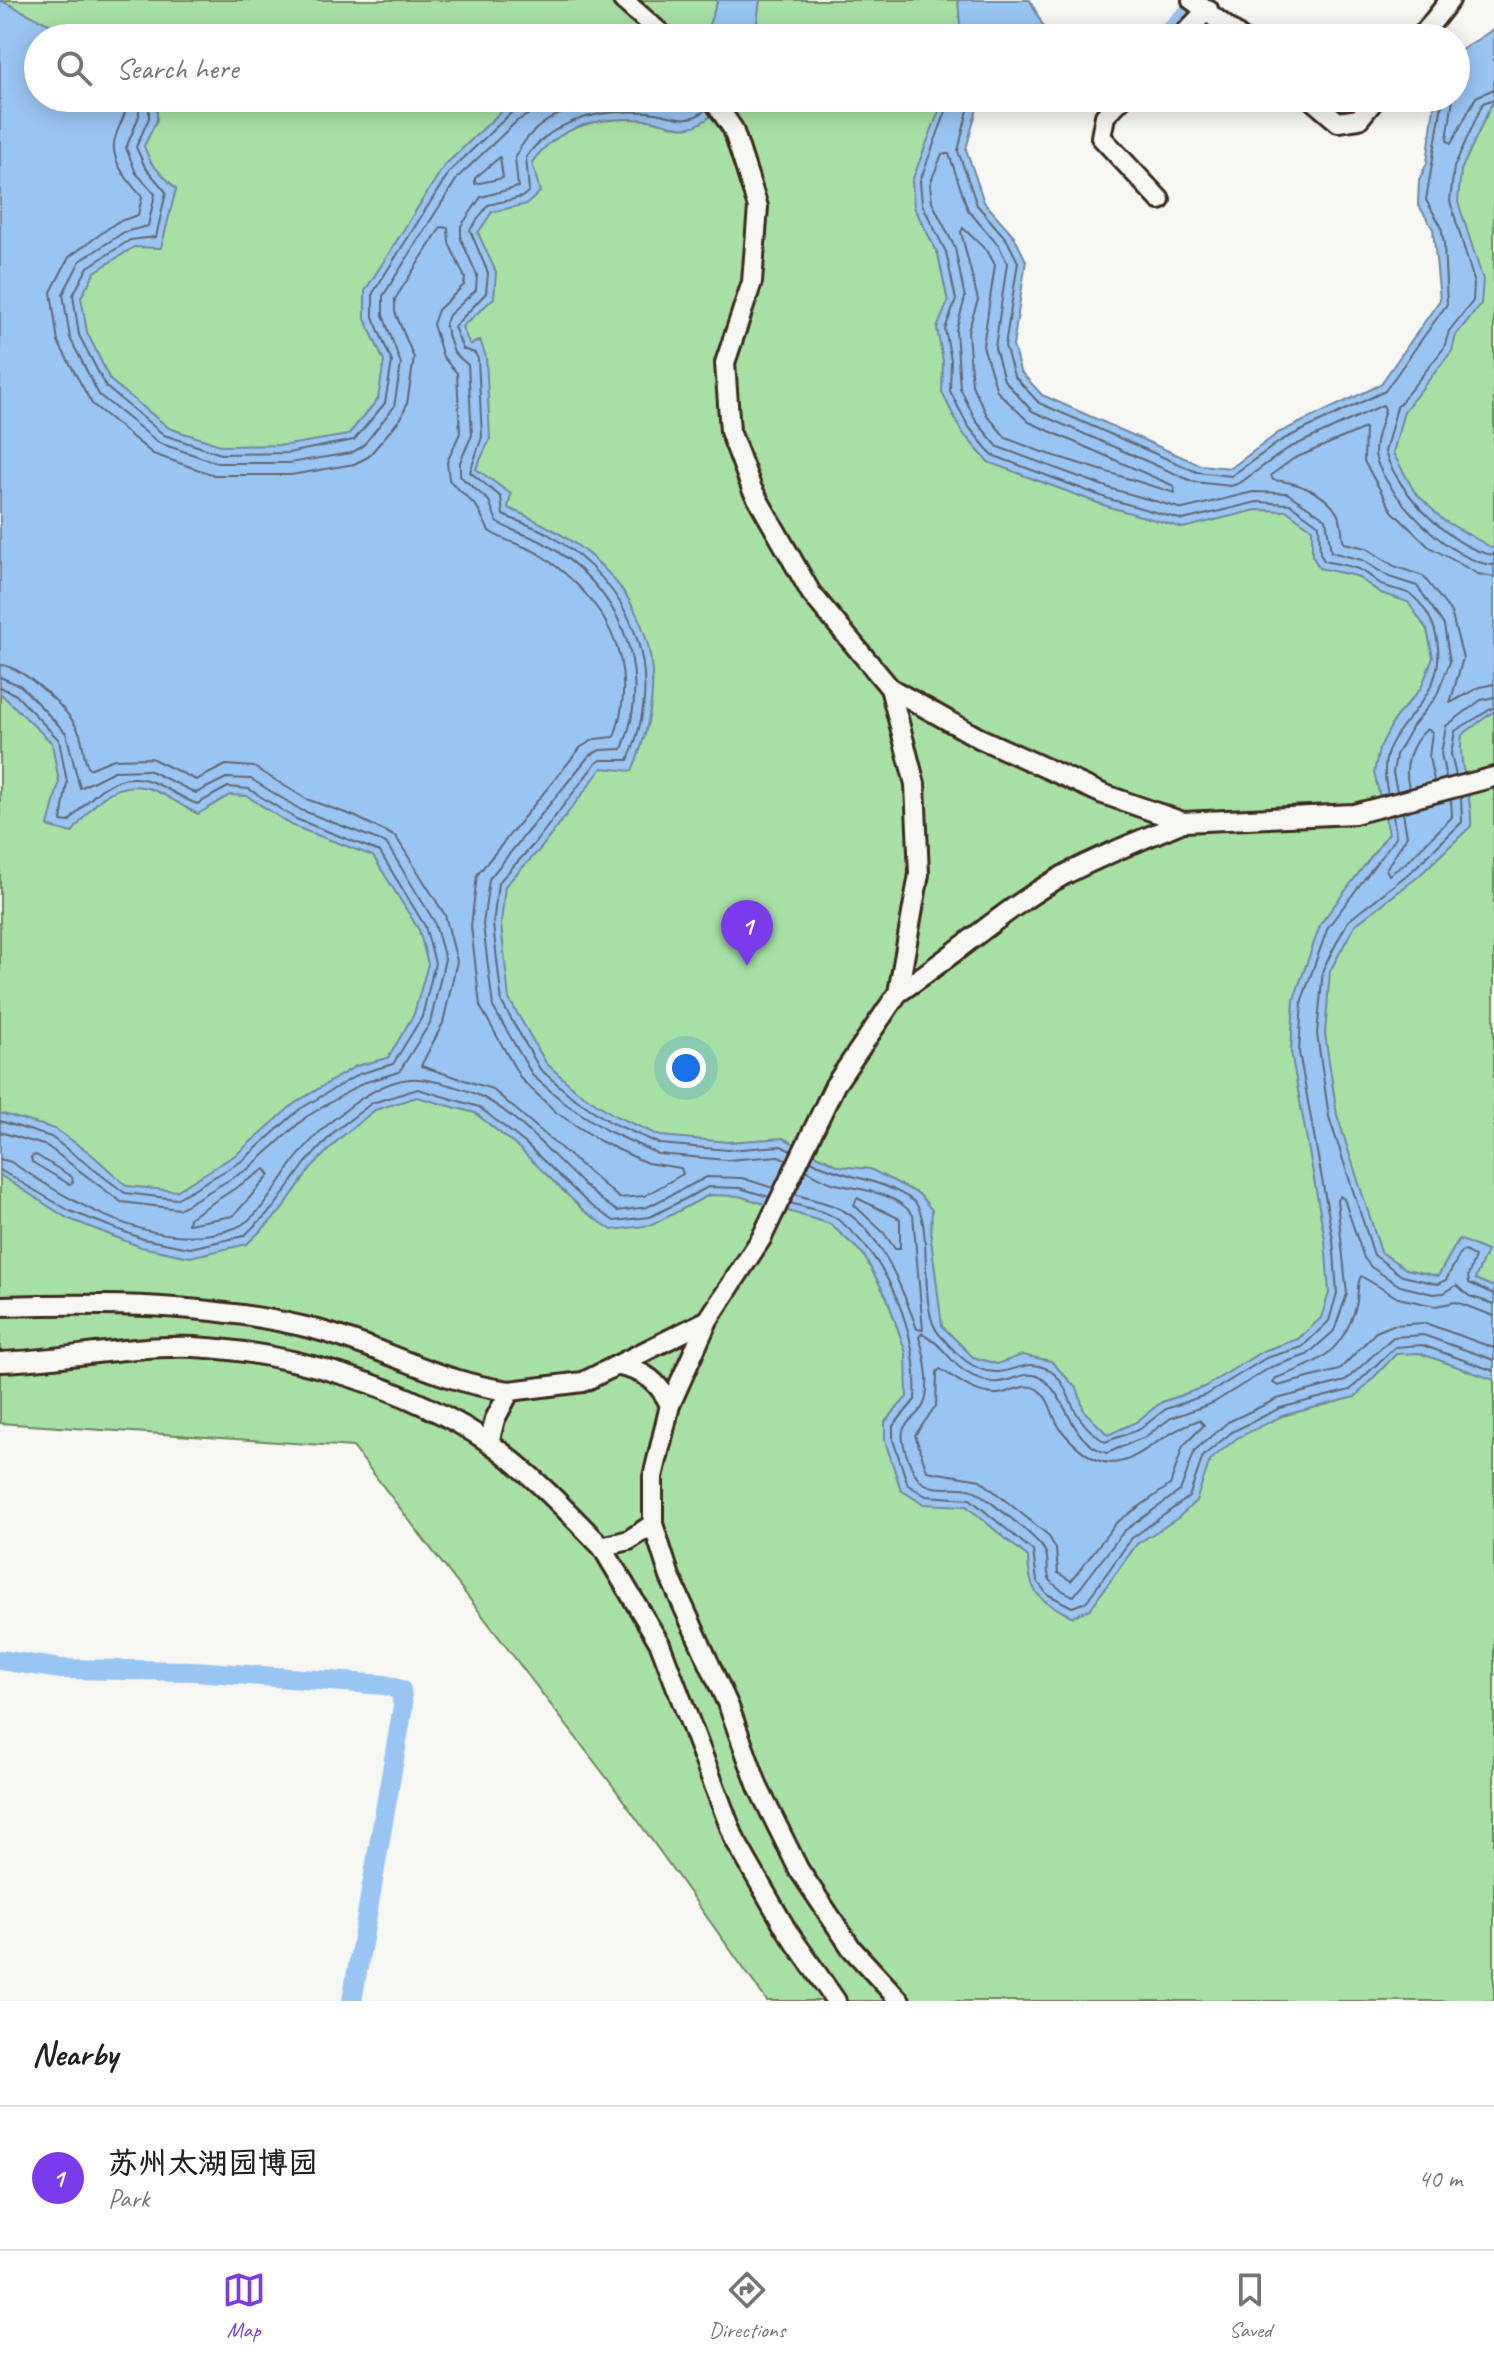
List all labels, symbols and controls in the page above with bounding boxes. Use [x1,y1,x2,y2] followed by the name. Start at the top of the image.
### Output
[24,24,1470,112] search box
[52,46,96,90] icon: search
[116,49,238,87] text: Search here
[721,900,773,966] pin: 1
[666,1048,706,1088] your location
[32,2032,118,2075] text: Nearby
[108,2144,318,2182] text: 苏州太湖园博园
[52,2162,64,2195] text: 1
[1418,2162,1462,2195] text: 40 m
[108,2182,149,2215] text: Park
[222,2268,266,2344] tab: Map
[709,2268,785,2344] tab: Directions
[1228,2268,1272,2344] tab: Saved

